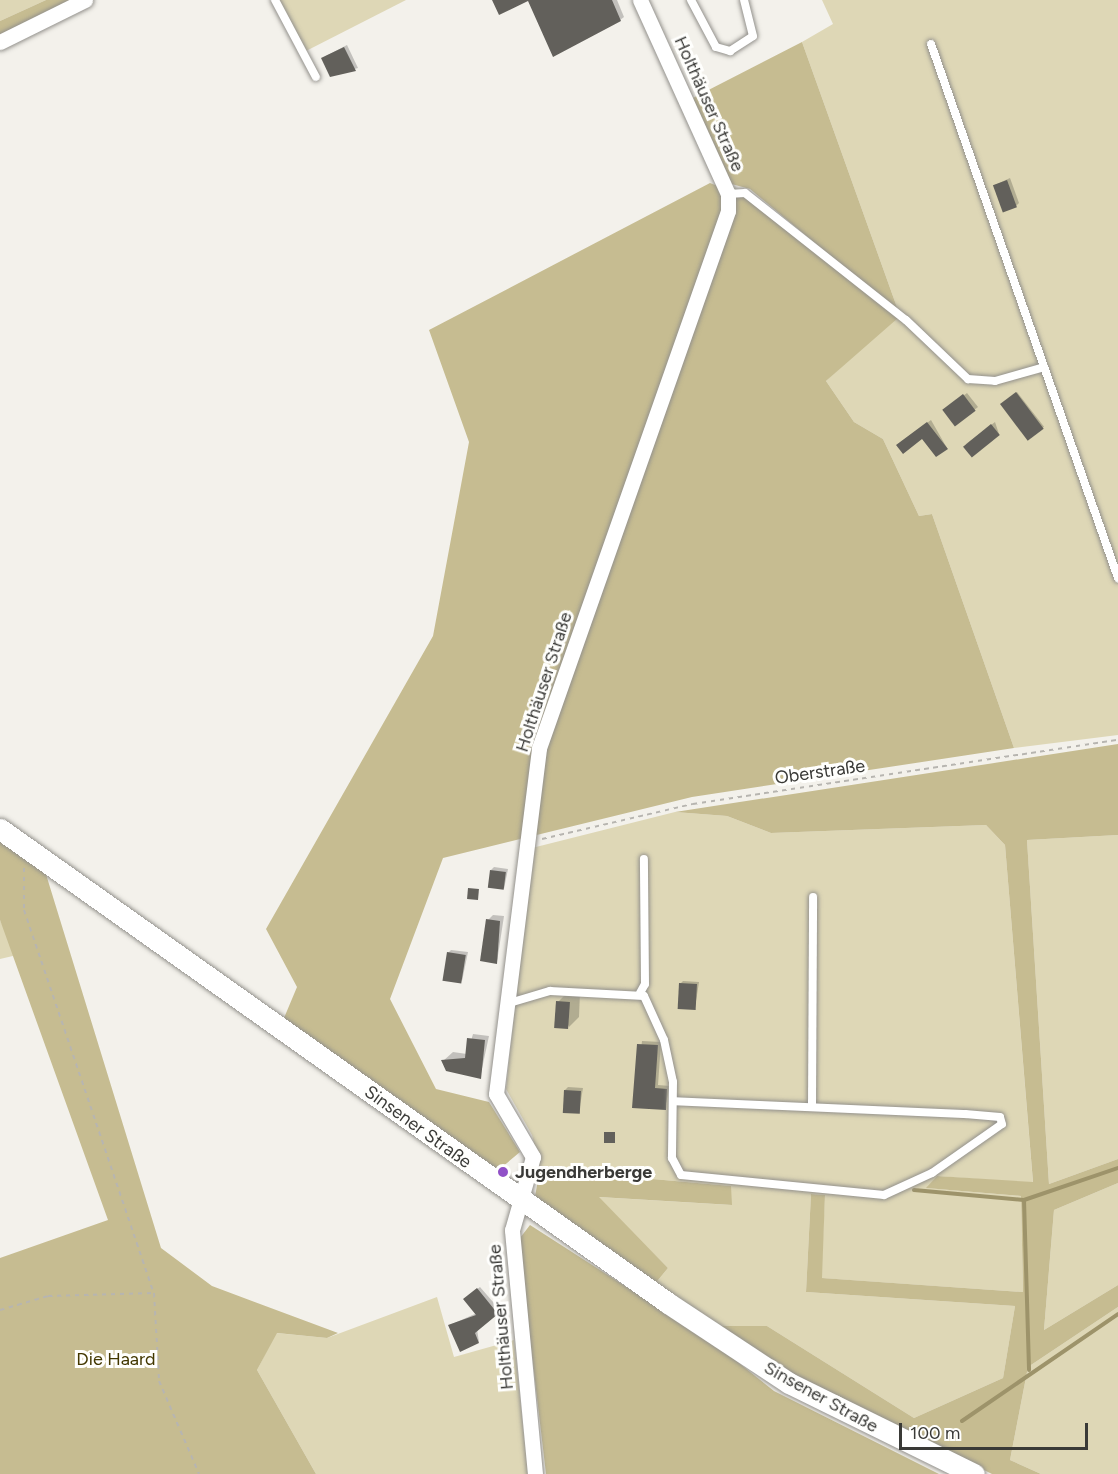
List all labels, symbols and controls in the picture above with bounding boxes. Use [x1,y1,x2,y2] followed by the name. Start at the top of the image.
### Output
[669,33,749,175] street label: Holthäuser Straße
[511,609,577,755] street label: Holthäuser Straße
[774,755,866,789] street label: Oberstraße
[360,1081,476,1173] street label: Sinsener Straße
[515,1161,652,1183] place label: Jugendherberge
[496,1165,510,1179] marker: Jugendherberge
[484,1243,518,1391] street label: Holthäuser Straße
[76,1348,156,1370] park label: Die Haard
[760,1357,882,1437] street label: Sinsener Straße
[902,1411,1091,1449] scale bar
[910,1422,960,1444] text: 100 m

